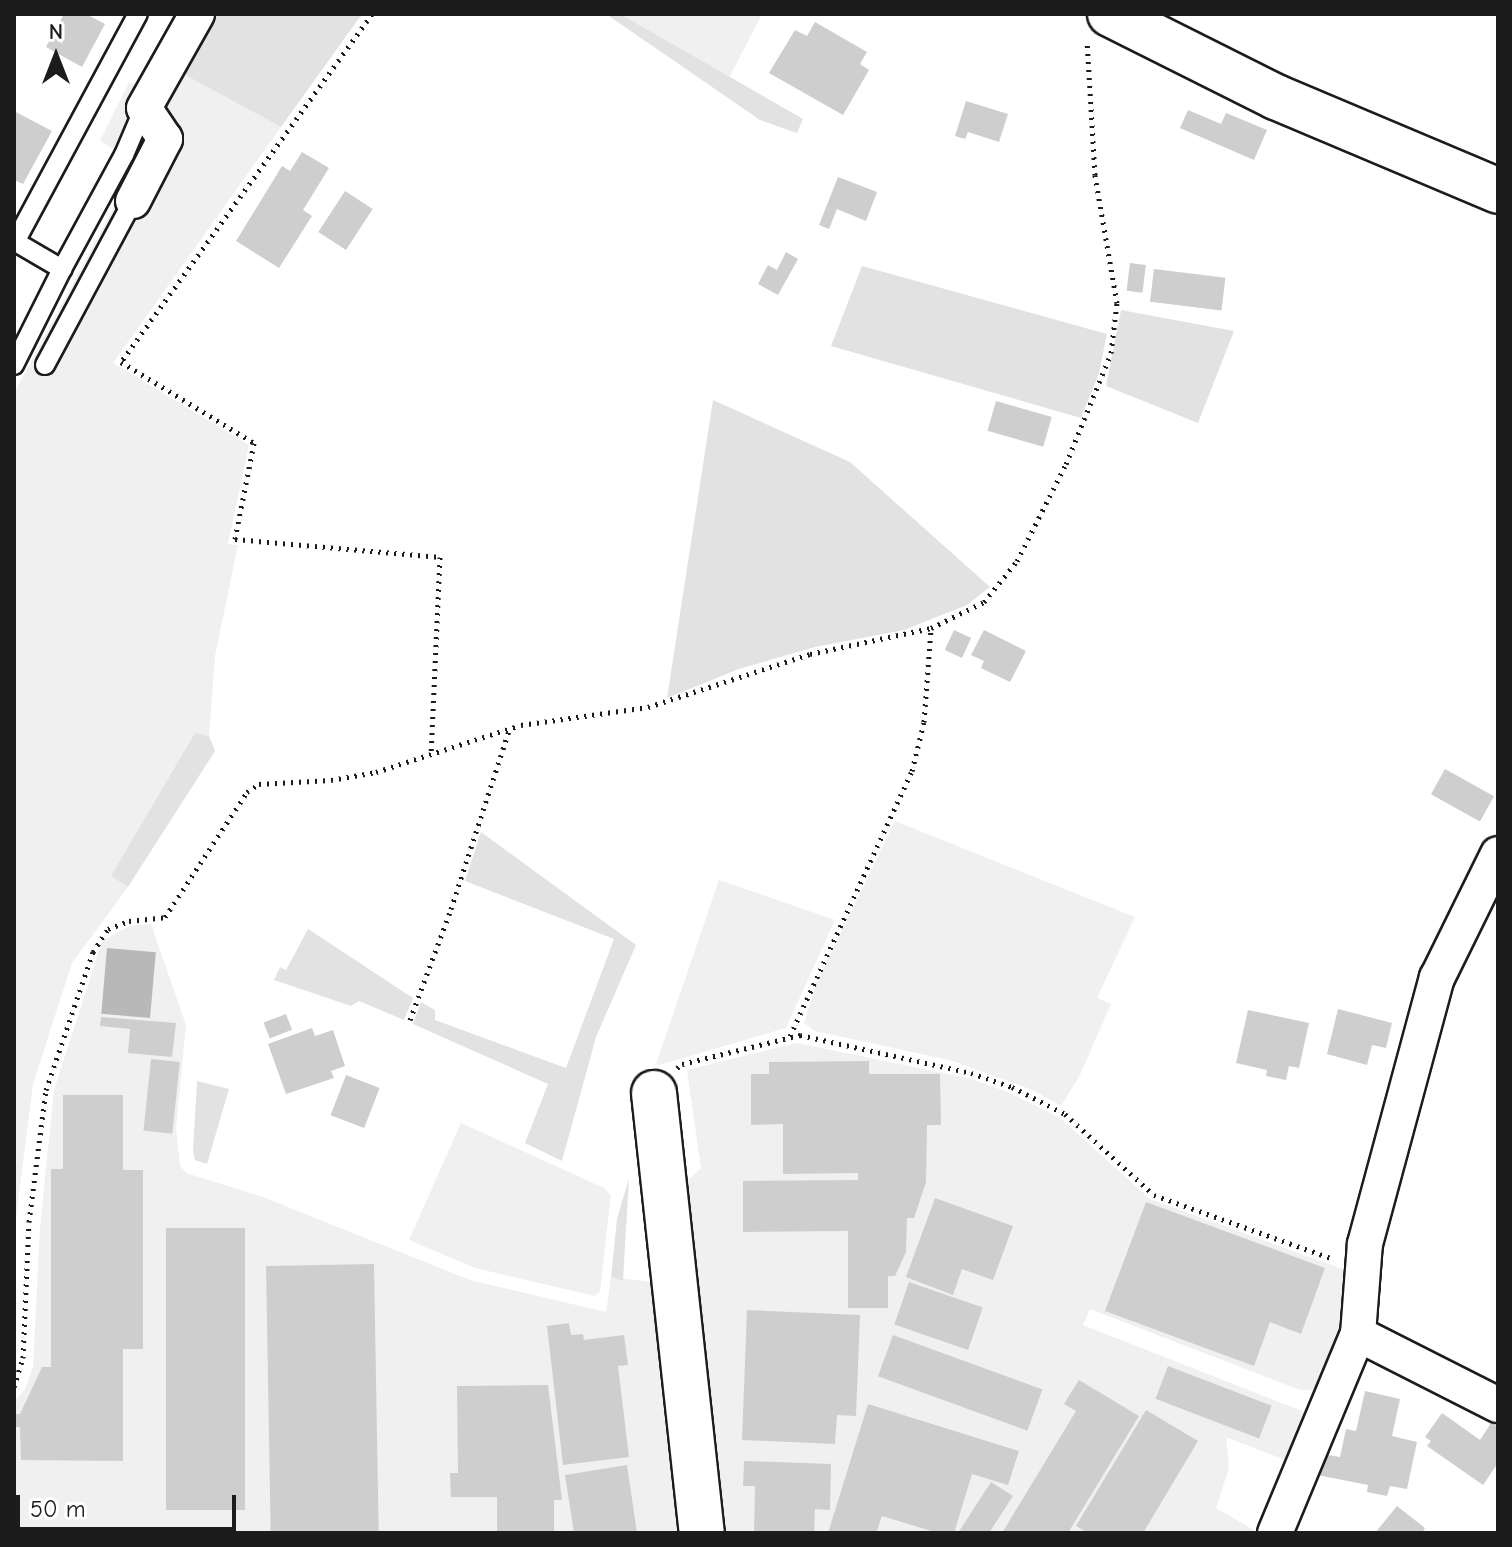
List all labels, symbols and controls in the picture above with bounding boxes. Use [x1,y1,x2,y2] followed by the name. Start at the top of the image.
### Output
[16,16,96,96] north arrow
[49,19,63,45] text: N
[20,1479,240,1529] scale bar
[30,1495,86,1523] text: 50 m

